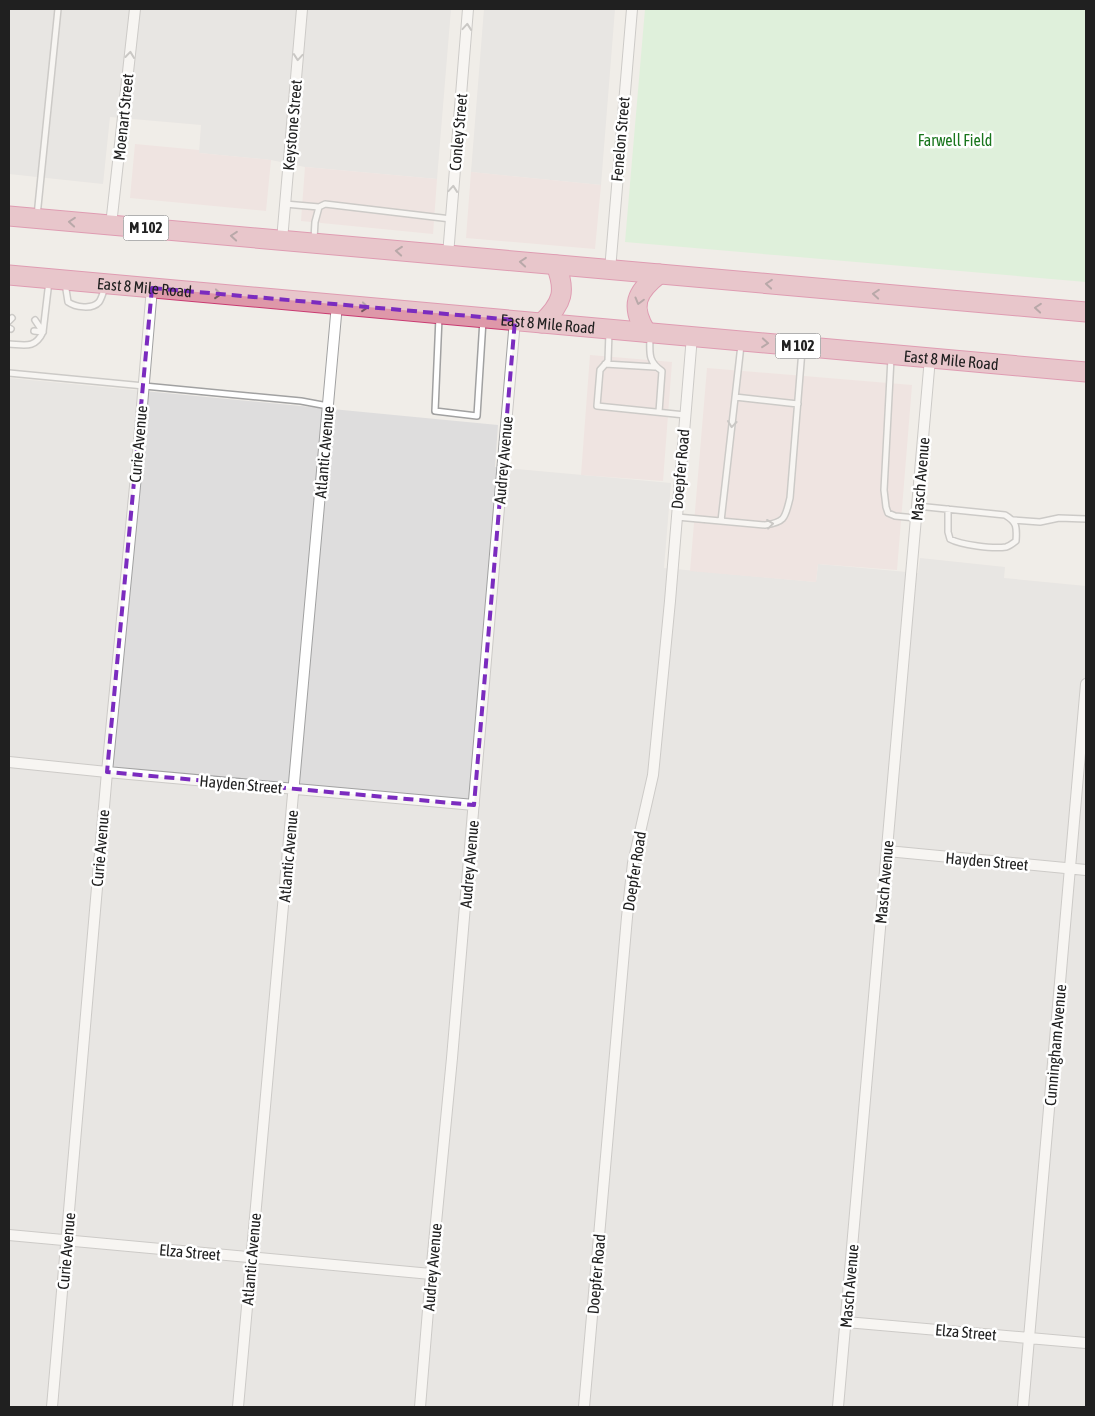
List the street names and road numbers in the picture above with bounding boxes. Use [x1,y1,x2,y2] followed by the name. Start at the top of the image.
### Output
[109,72,137,161] street label: Moenart Street
[279,78,306,171] street label: Keystone Street
[446,92,471,172] street label: Conley Street
[607,95,633,182] street label: Fenelon Street
[124,216,168,240] road number: M 102
[96,274,193,300] street label: East 8 Mile Road
[500,310,596,337] street label: East 8 Mile Road
[776,334,820,358] road number: M 102
[903,347,999,373] street label: East 8 Mile Road
[126,405,150,483] street label: Curie Avenue
[311,405,337,499] street label: Atlantic Avenue
[490,415,517,505] street label: Audrey Avenue
[668,428,693,510] street label: Doepfer Road
[907,436,933,522] street label: Masch Avenue
[199,771,284,798] street label: Hayden Street
[88,809,112,887] street label: Curie Avenue
[275,809,301,903] street label: Atlantic Avenue
[456,819,483,909] street label: Audrey Avenue
[619,830,650,912] street label: Doepfer Road
[871,839,897,925] street label: Masch Avenue
[945,848,1030,875] street label: Hayden Street
[1041,983,1070,1107] street label: Cunningham Avenue
[54,1212,78,1290] street label: Curie Avenue
[238,1212,264,1306] street label: Atlantic Avenue
[419,1222,446,1312] street label: Audrey Avenue
[584,1233,609,1315] street label: Doepfer Road
[159,1240,222,1264] street label: Elza Street
[836,1243,862,1329] street label: Masch Avenue
[935,1320,998,1344] street label: Elza Street

